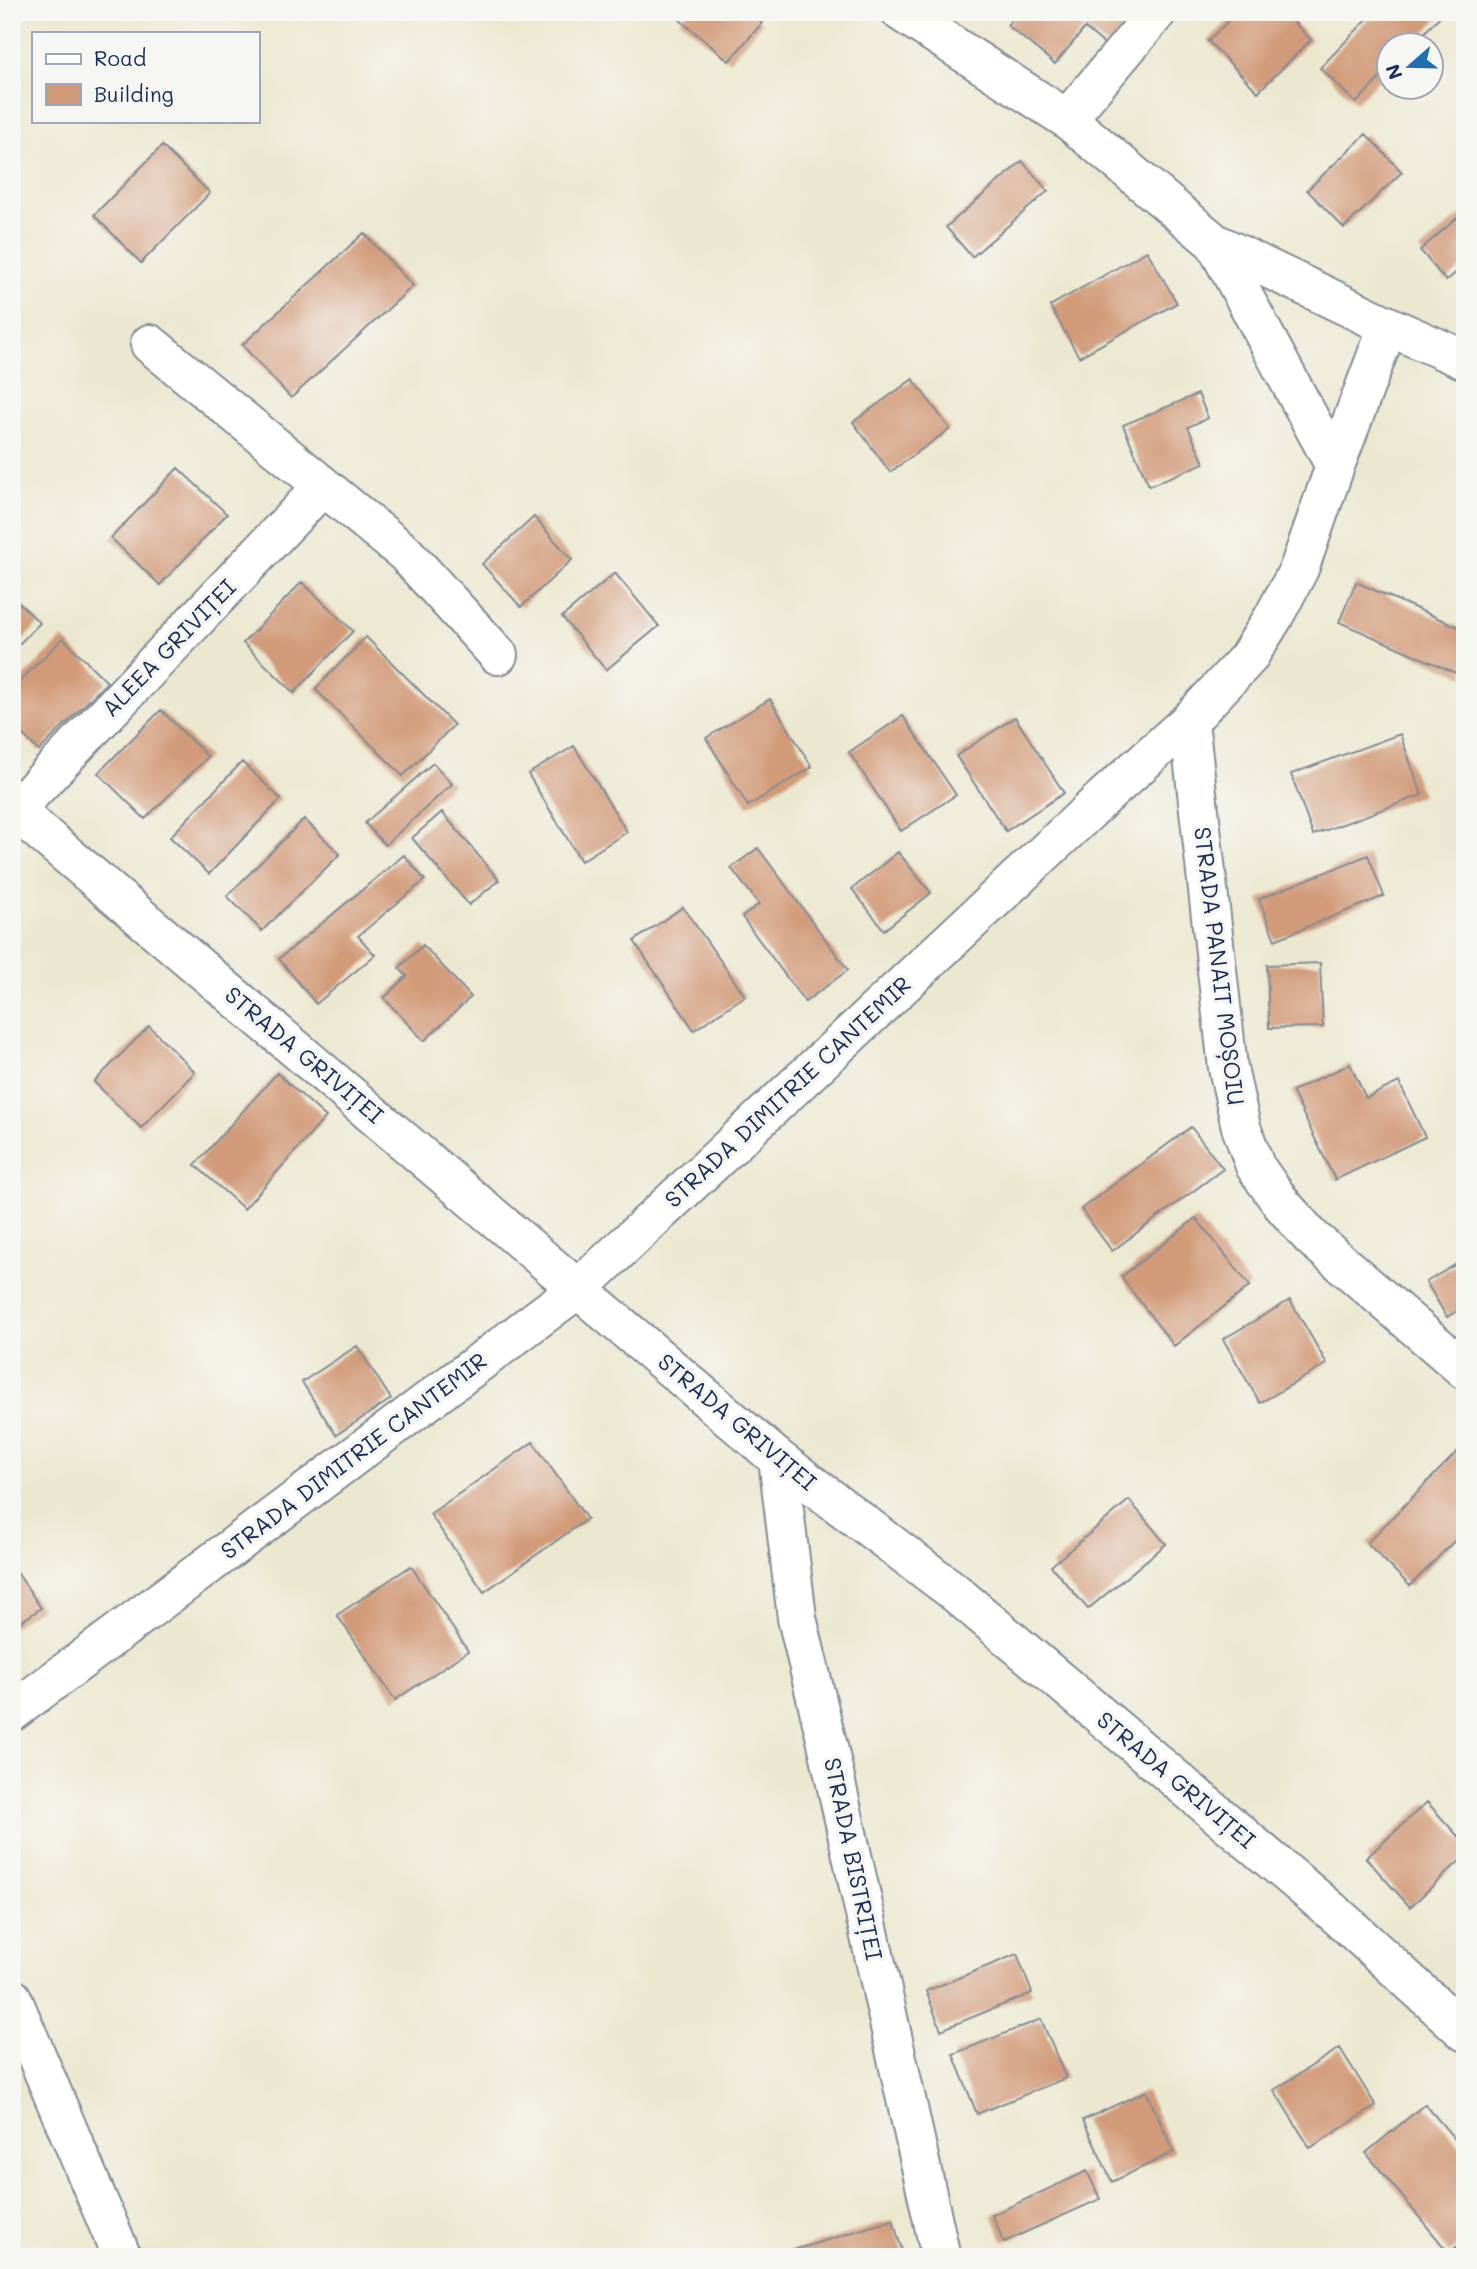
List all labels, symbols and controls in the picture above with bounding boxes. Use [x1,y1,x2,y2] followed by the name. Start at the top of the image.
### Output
[32,32,259,122] legend
[1376,32,1446,102] north arrow
[94,44,146,71] text: Road
[1379,61,1408,83] text: N
[94,80,174,107] text: Building
[95,572,242,723] street label: ALEEA GRIVIȚEI
[1187,825,1252,1107] street label: STRADA PANAIT MOȘOIU
[658,969,917,1214] street label: STRADA DIMITRIE CANTEMIR
[218,979,390,1130] street label: STRADA GRIVIȚEI
[214,1345,493,1565] street label: STRADA DIMITRIE CANTEMIR
[651,1346,823,1497] street label: STRADA GRIVIȚEI
[1090,1704,1262,1855] street label: STRADA GRIVIȚEI
[817,1755,890,1963] street label: STRADA BISTRIȚEI

